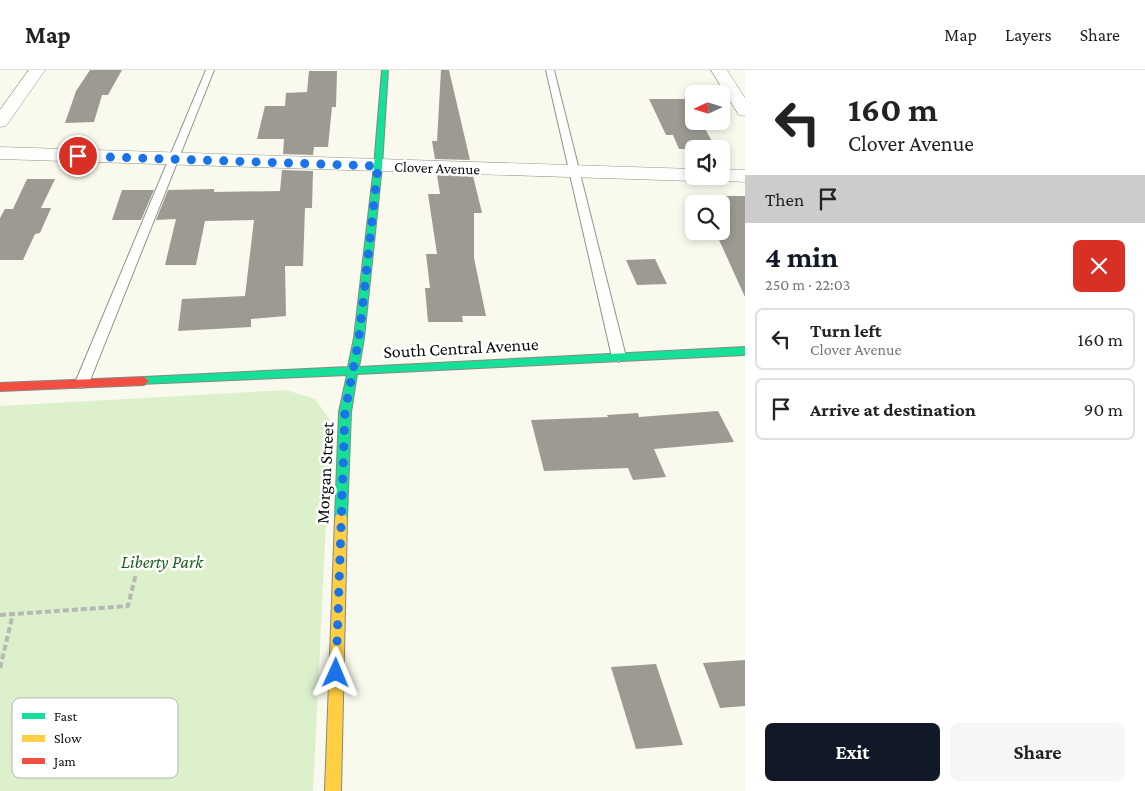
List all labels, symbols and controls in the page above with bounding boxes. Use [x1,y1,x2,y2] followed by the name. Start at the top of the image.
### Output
[25,21,71,48] text: Map
[944,25,977,45] text: Map
[1005,25,1052,45] text: Layers
[1080,25,1120,45] text: Share
[685,85,730,130] north arrow
[685,85,730,240] map controls
[765,90,830,155] icon: left
[848,90,938,129] text: 160 m
[848,131,974,156] text: Clover Avenue
[57,135,99,177] pin
[685,140,730,185] button: sound
[64,142,92,170] icon: arrive
[394,159,481,178] street label: Clover Avenue
[814,185,842,213] icon: arrive
[765,189,804,210] text: Then
[685,195,730,240] button: search
[765,240,838,273] text: 4 min
[1073,240,1125,292] button: close
[765,276,850,293] text: 250 m · 22:03
[810,320,882,341] text: Turn left
[767,325,795,353] icon: left
[1077,329,1123,350] text: 160 m
[383,334,539,362] street label: South Central Avenue
[810,341,902,358] text: Clover Avenue
[767,395,795,423] icon: arrive
[810,399,976,420] text: Arrive at destination
[1084,399,1123,420] text: 90 m
[312,420,338,525] street label: Morgan Street
[121,552,204,572] park label: Liberty Park
[309,646,361,698] position arrow
[12,698,178,778] legend
[54,708,78,724] text: Fast
[765,723,940,781] button: Exit
[950,723,1125,781] button: Share
[54,730,82,746] text: Slow
[52,753,76,769] text: Jam

